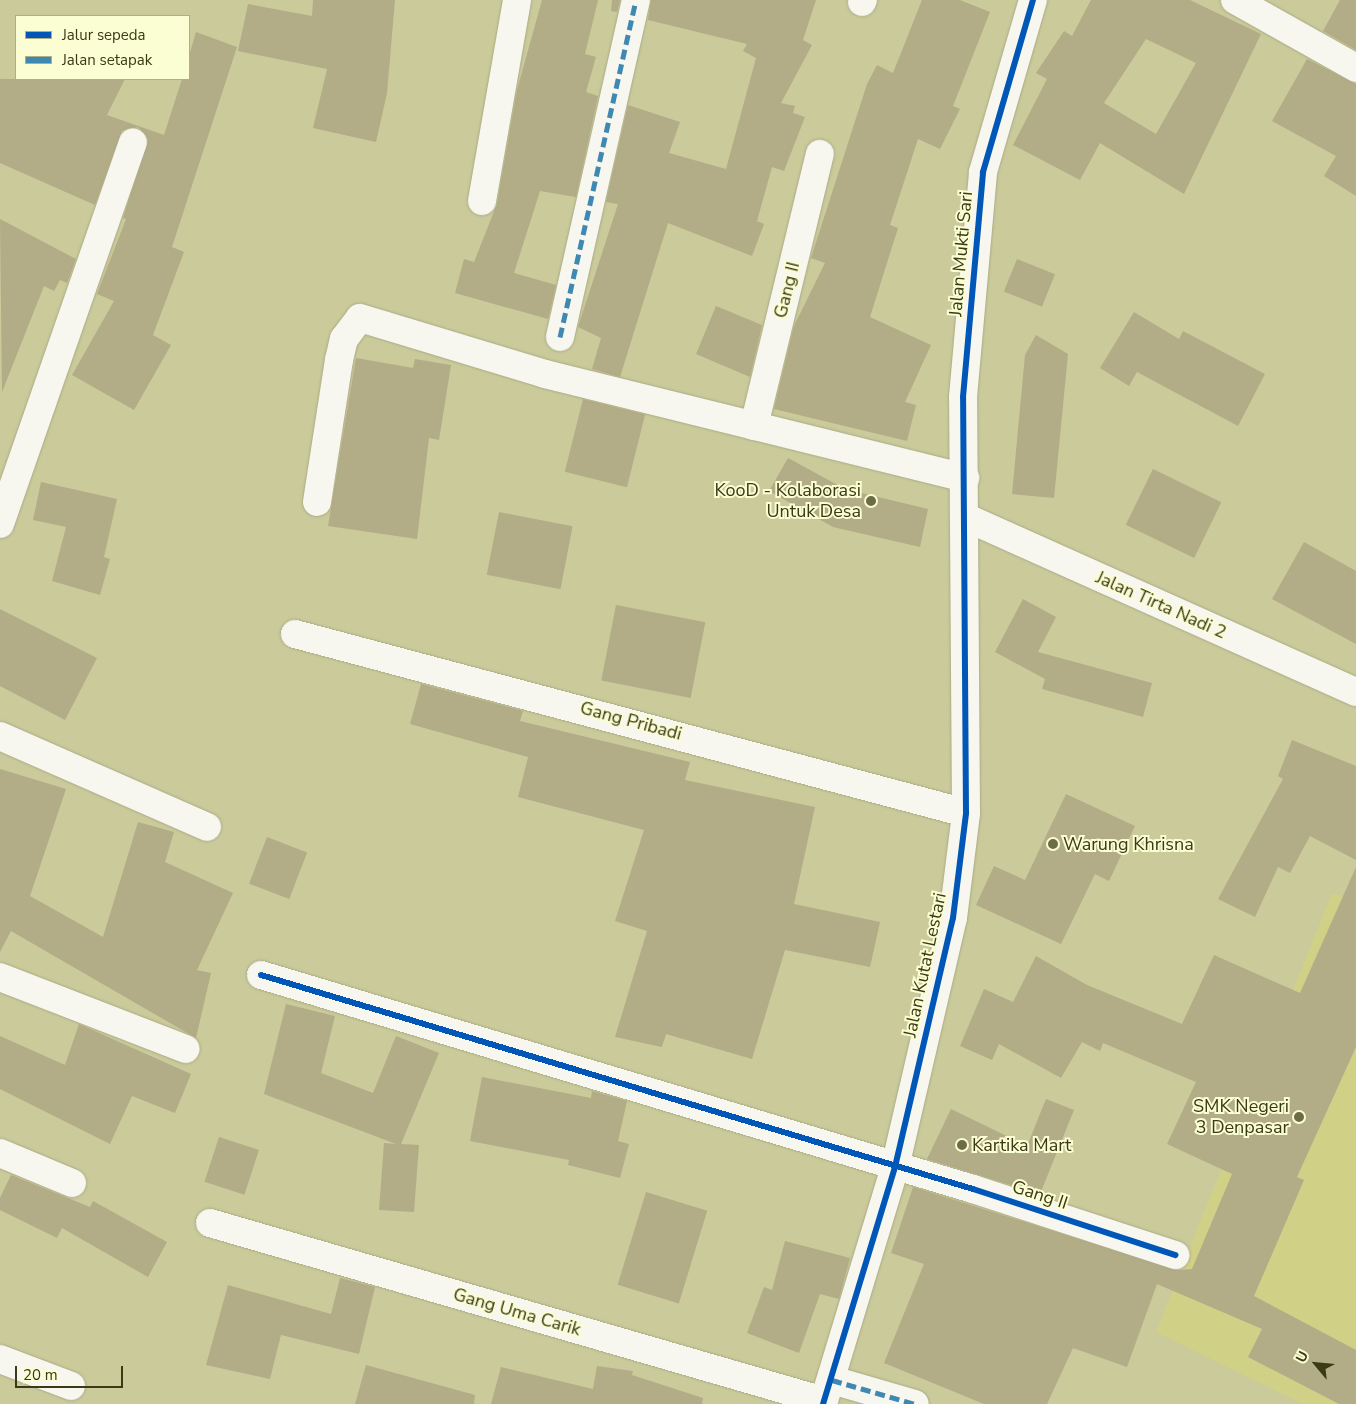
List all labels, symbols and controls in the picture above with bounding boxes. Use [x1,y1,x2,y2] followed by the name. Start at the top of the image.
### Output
[15,15,190,80] legend
[62,25,146,45] text: Jalur sepeda
[62,50,152,70] text: Jalan setapak
[945,190,977,318] street label: Jalan Mukti Sari
[770,260,804,320] street label: Gang II
[715,480,861,522] place label: KooD - Kolaborasi Untuk Desa
[865,495,877,507] marker: KooD - Kolaborasi Untuk Desa
[1092,567,1230,643] street label: Jalan Tirta Nadi 2
[578,697,684,745] street label: Gang Pribadi
[1063,833,1194,855] place label: Warung Khrisna
[1047,838,1059,850] marker: Warung Khrisna
[899,891,951,1039] street label: Jalan Kutat Lestari
[1193,1096,1289,1138] place label: SMK Negeri 3 Denpasar
[1293,1111,1305,1123] marker: SMK Negeri 3 Denpasar
[972,1134,1071,1156] place label: Kartika Mart
[956,1139,968,1151] marker: Kartika Mart
[1009,1176,1071,1214] street label: Gang II
[451,1283,583,1341] street label: Gang Uma Carik
[1291,1339,1341,1389] north arrow
[1291,1348,1313,1366] text: U
[18,1356,125,1388] scale bar
[23,1365,58,1385] text: 20 m

